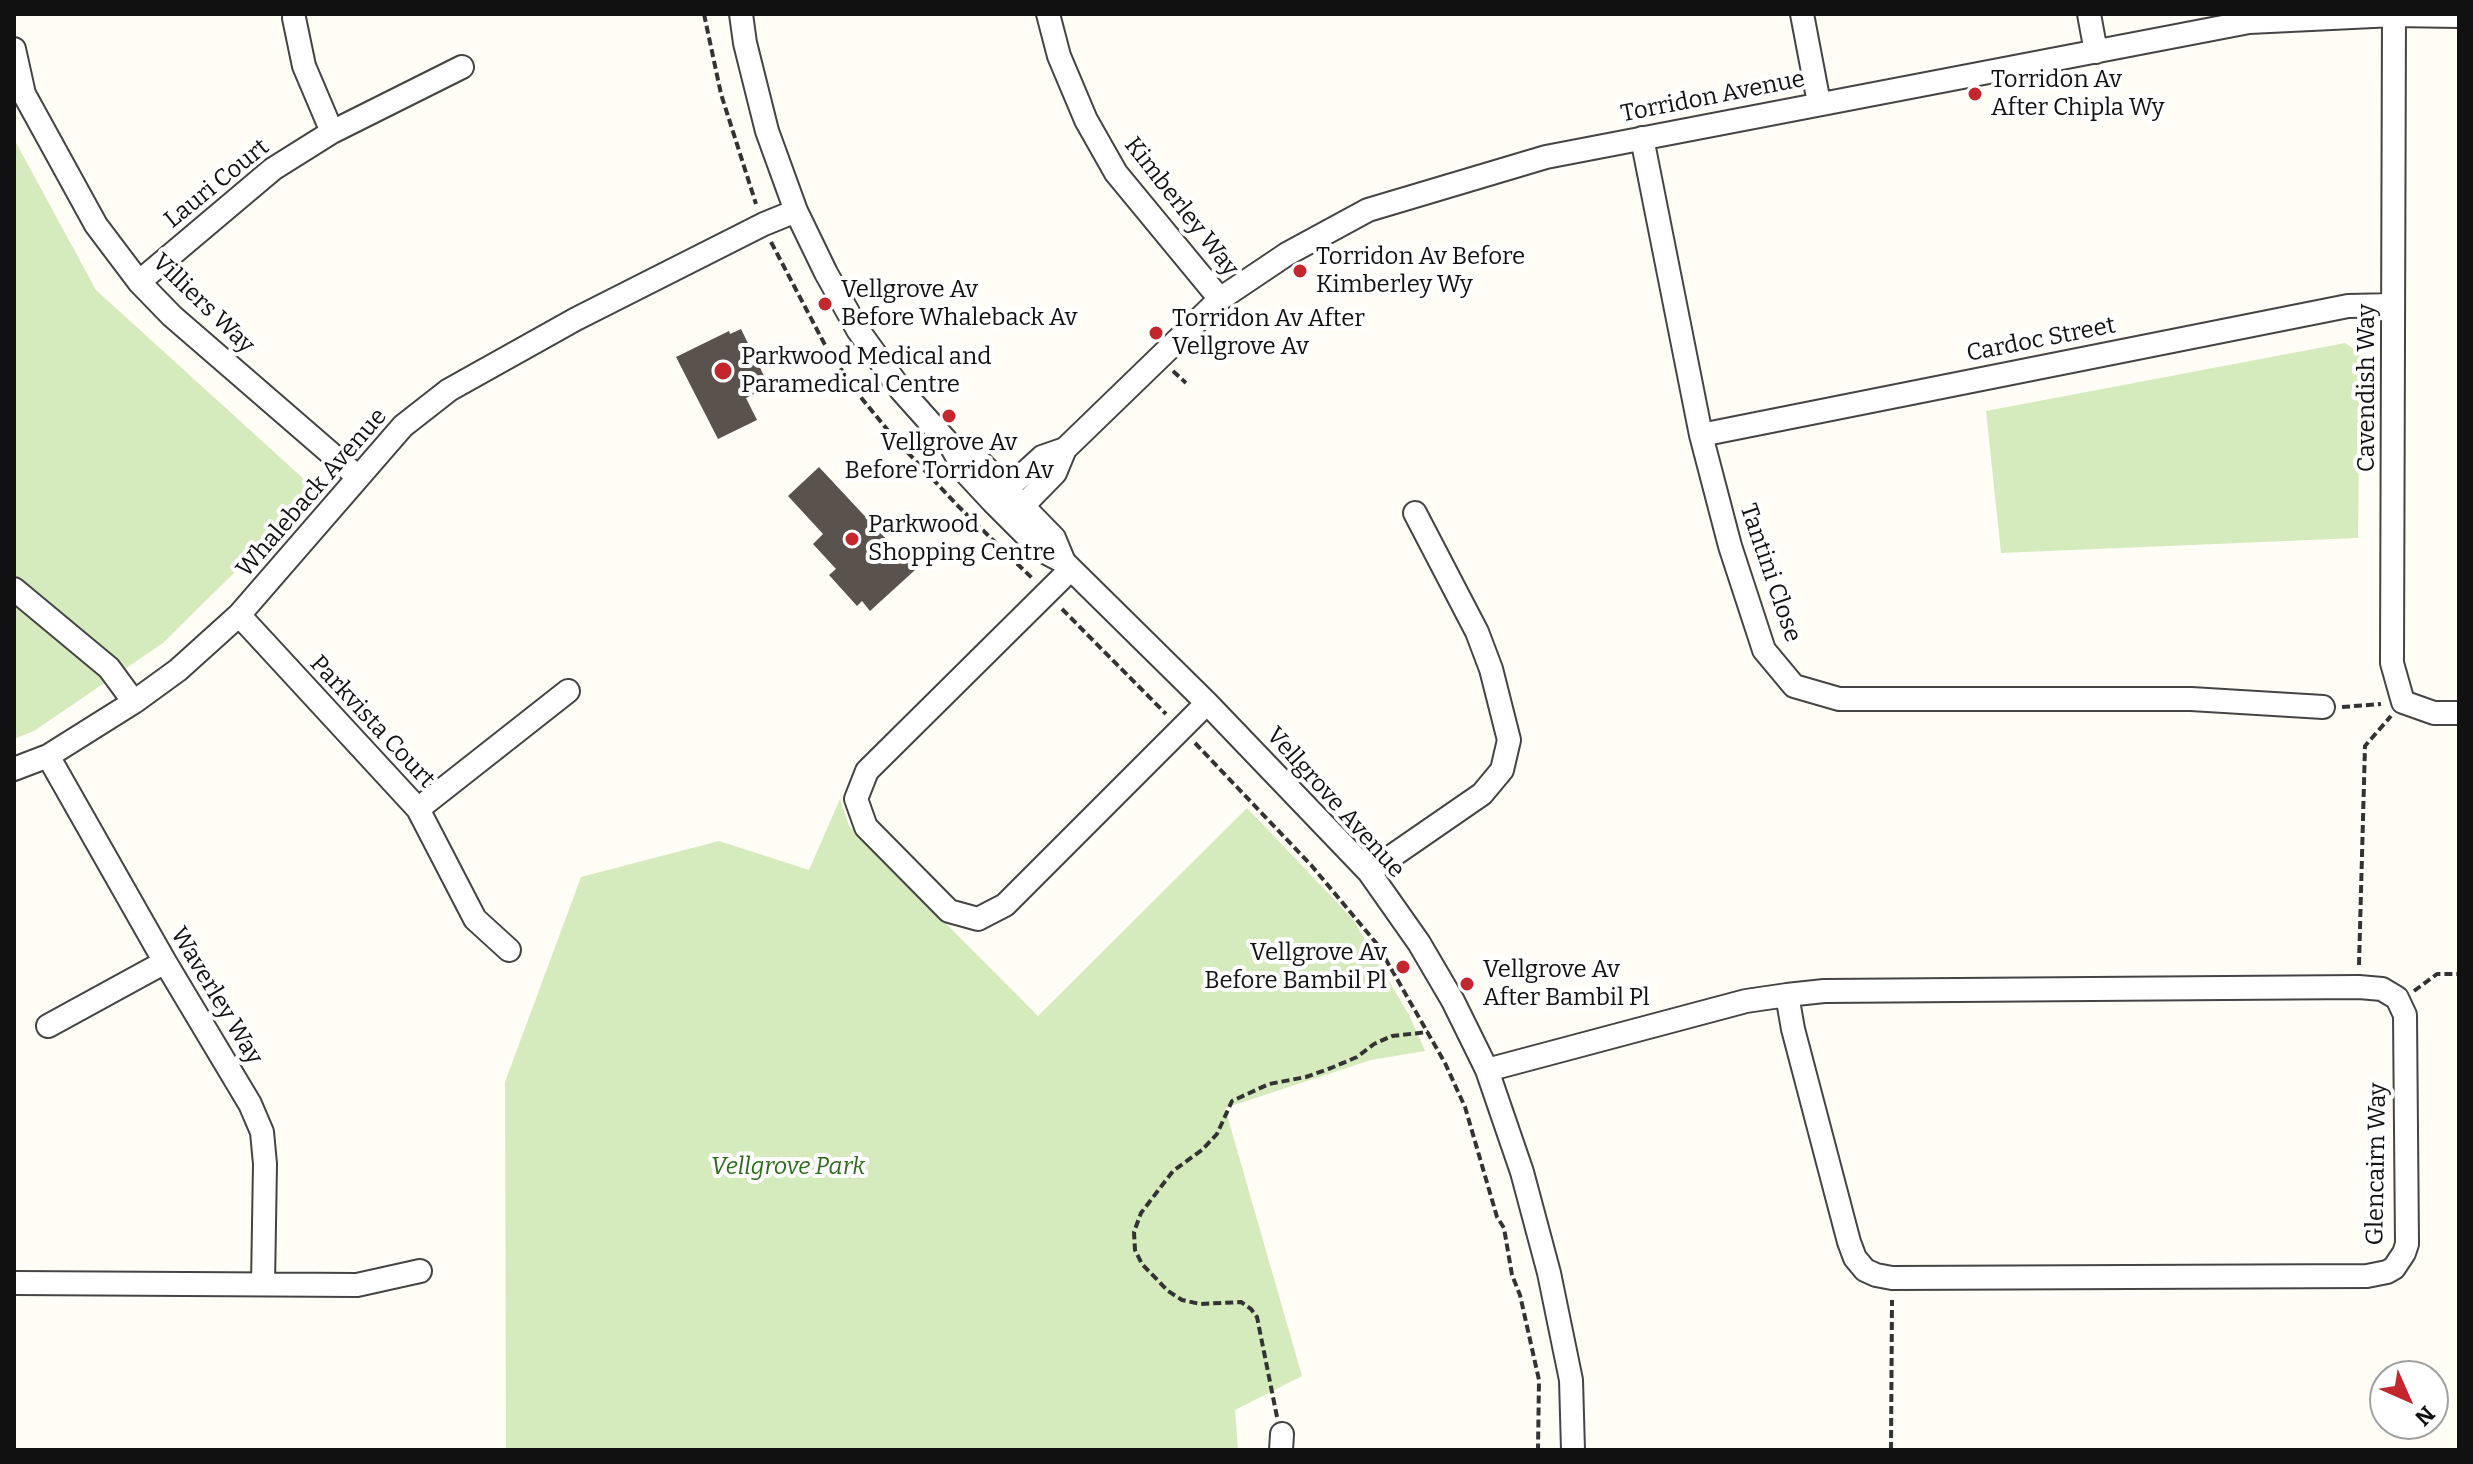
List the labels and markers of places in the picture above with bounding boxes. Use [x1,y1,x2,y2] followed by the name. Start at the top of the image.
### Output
[1991,66,2164,122] place label: Torridon Av After Chipla Wy
[1966,85,1984,103] marker: Torridon Av After Chipla Wy
[1316,243,1525,299] place label: Torridon Av Before Kimberley Wy
[1291,262,1309,280] marker: Torridon Av Before Kimberley Wy
[841,276,1077,332] place label: Vellgrove Av Before Whaleback Av
[816,295,834,313] marker: Vellgrove Av Before Whaleback Av
[1172,305,1365,361] place label: Torridon Av After Vellgrove Av
[1147,324,1165,342] marker: Torridon Av After Vellgrove Av
[741,343,991,399] place label: Parkwood Medical and Paramedical Centre
[712,360,734,382] marker: Parkwood Medical and Paramedical Centre
[940,407,958,425] marker: Vellgrove Av Before Torridon Av
[844,429,1054,485] place label: Vellgrove Av Before Torridon Av
[868,511,1055,567] place label: Parkwood Shopping Centre
[843,530,861,548] marker: Parkwood Shopping Centre
[1204,939,1387,995] place label: Vellgrove Av Before Bambil Pl
[1483,956,1650,1012] place label: Vellgrove Av After Bambil Pl
[1394,958,1412,976] marker: Vellgrove Av Before Bambil Pl
[1458,975,1476,993] marker: Vellgrove Av After Bambil Pl

